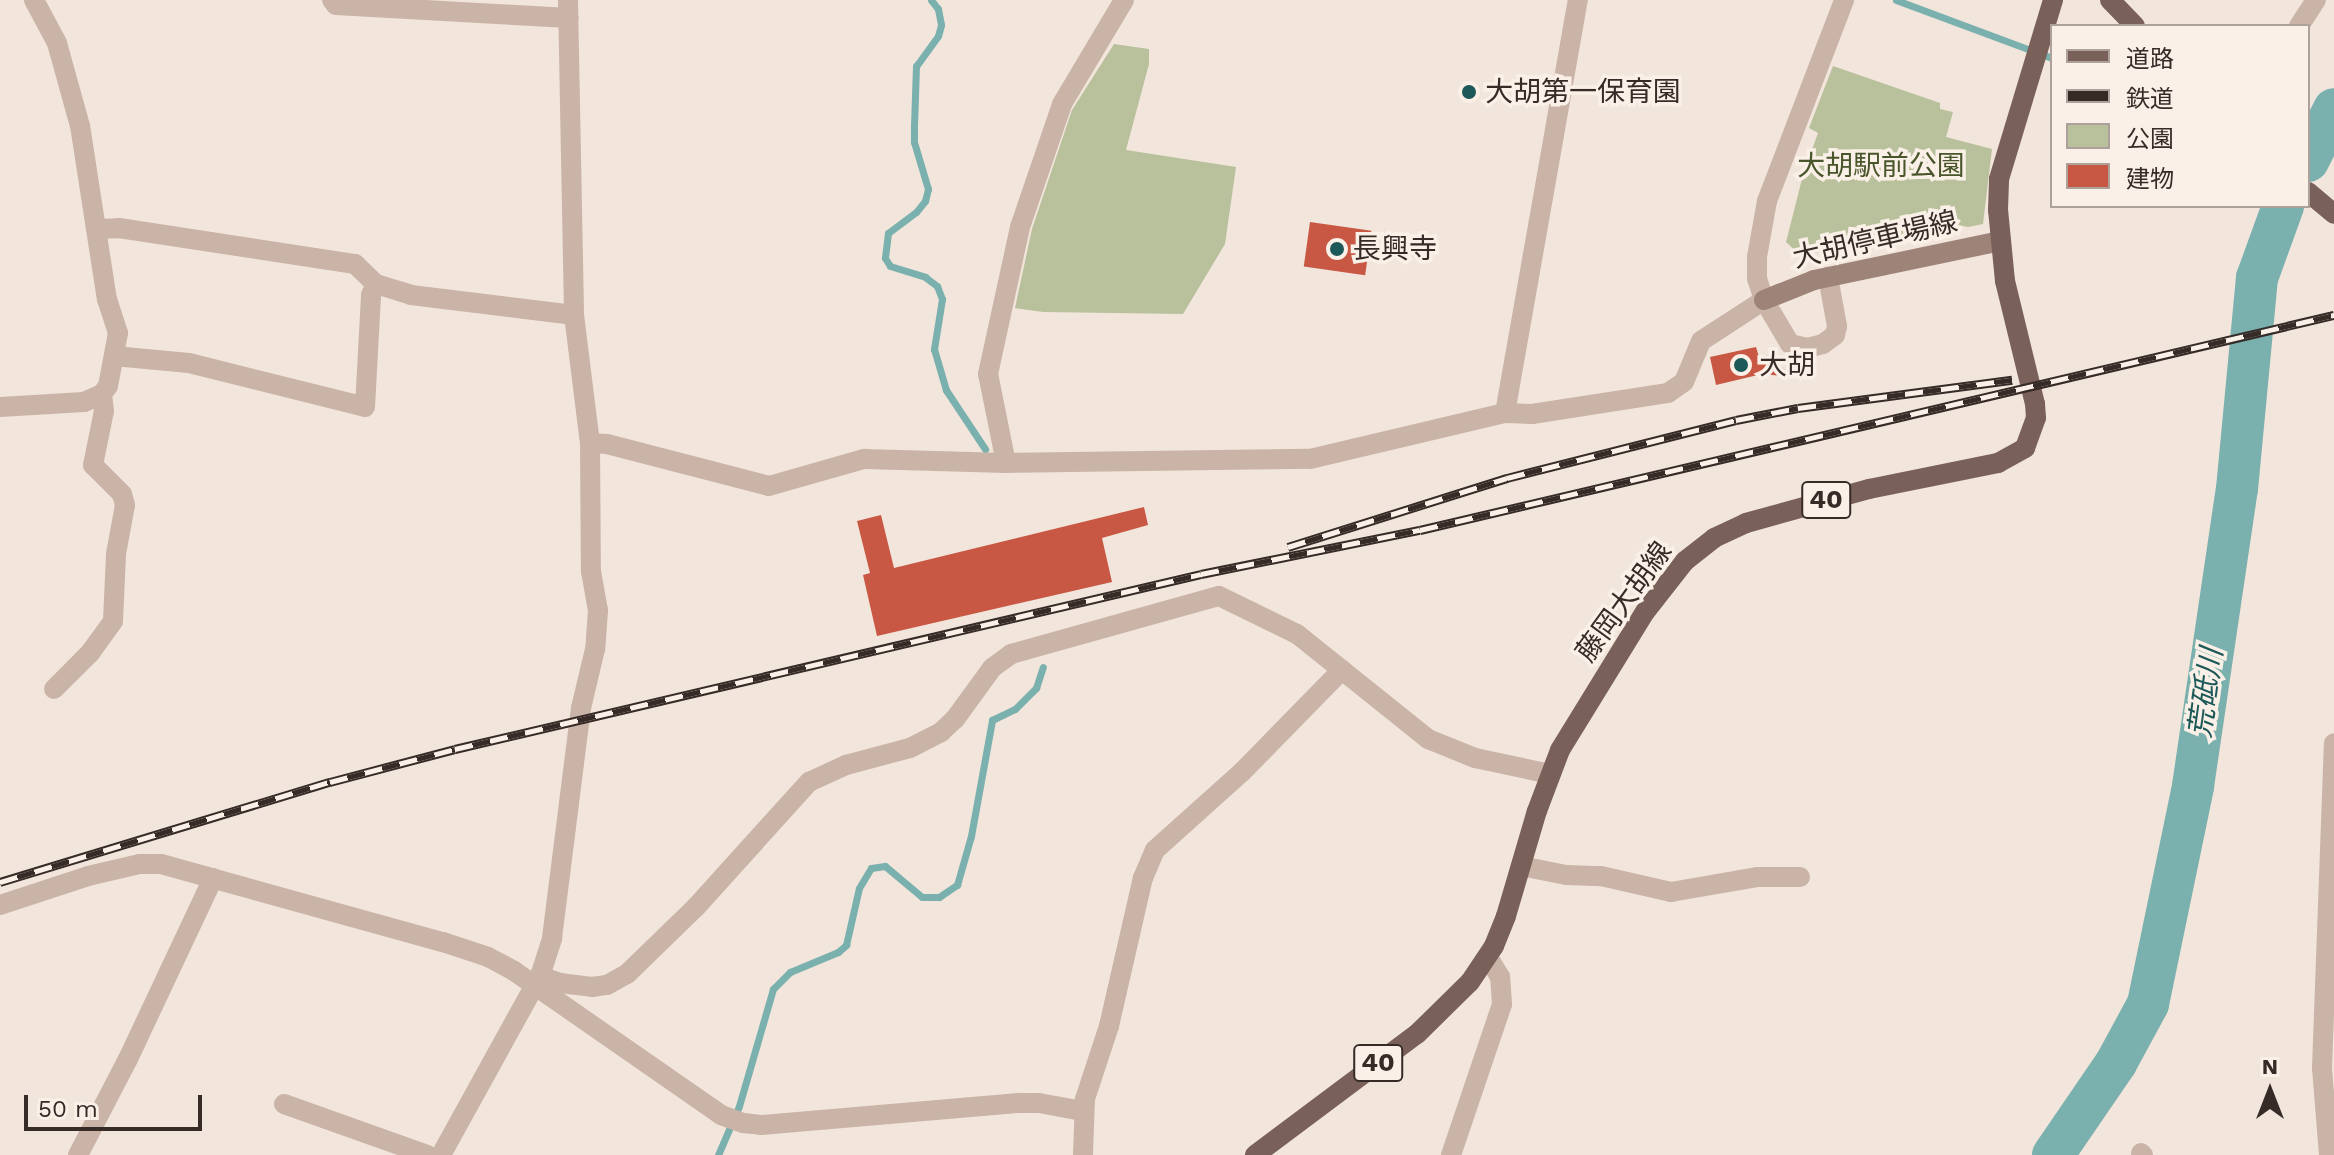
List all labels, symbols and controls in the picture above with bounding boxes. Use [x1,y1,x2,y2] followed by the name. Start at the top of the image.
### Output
[2050,24,2310,208] legend
[2126,45,2174,73] text: 道路
[1485,75,1681,109] place label: 大胡第一保育園
[1460,83,1478,101] marker: 大胡第一保育園
[2126,85,2174,113] text: 鉄道
[2126,125,2174,153] text: 公園
[1797,149,1965,183] park label: 大胡駅前公園
[2126,165,2174,193] text: 建物
[1789,205,1961,275] street label: 大胡停車場線
[1353,232,1437,266] place label: 長興寺
[1328,240,1346,258] marker: 長興寺
[1759,348,1815,382] place label: 大胡
[1730,354,1752,376] marker: 大胡
[1800,478,1852,522] road number: 40
[1569,535,1679,669] street label: 藤岡大胡線
[2182,646,2230,740] water label: 荒砥川
[1352,1041,1404,1085] road number: 40
[2230,1051,2310,1131] north arrow
[2262,1054,2278,1079] text: N
[28,1079,206,1129] scale bar
[38,1095,98,1123] text: 50 m

